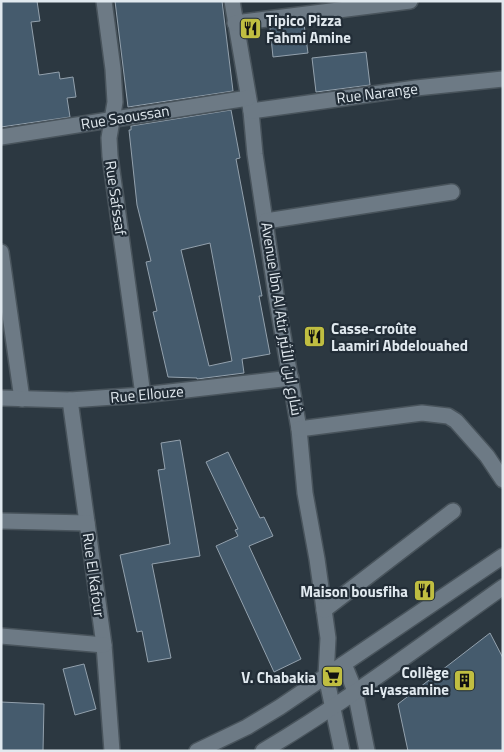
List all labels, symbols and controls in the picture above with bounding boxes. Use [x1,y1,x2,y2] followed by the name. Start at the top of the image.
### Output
[266,9,351,49] place label: Tipico Pizza Fahmi Amine
[238,17,262,41] restaurant icon: Tipico Pizza Fahmi Amine
[335,77,419,109] street label: Rue Narange
[79,99,171,135] street label: Rue Saoussan
[99,159,133,237] street label: Rue Safssaf
[255,221,309,417] street label: Avenue Ibn Al Atir شارع ابن الأثير
[331,317,468,357] place label: Casse-croûte Laamiri Abdelouahed
[303,325,327,349] restaurant icon: Casse-croûte Laamiri Abdelouahed
[109,379,185,409] street label: Rue Ellouze
[77,531,111,619] street label: Rue El Kafour
[412,579,436,603] restaurant icon: Maison bousfiha
[300,580,408,603] place label: Maison bousfiha
[362,661,449,701] place label: Collège al-yassamine
[320,665,344,689] supermarket icon: V. Chabakia
[241,666,316,689] place label: V. Chabakia
[453,669,477,693] building icon: Collège al-yassamine

